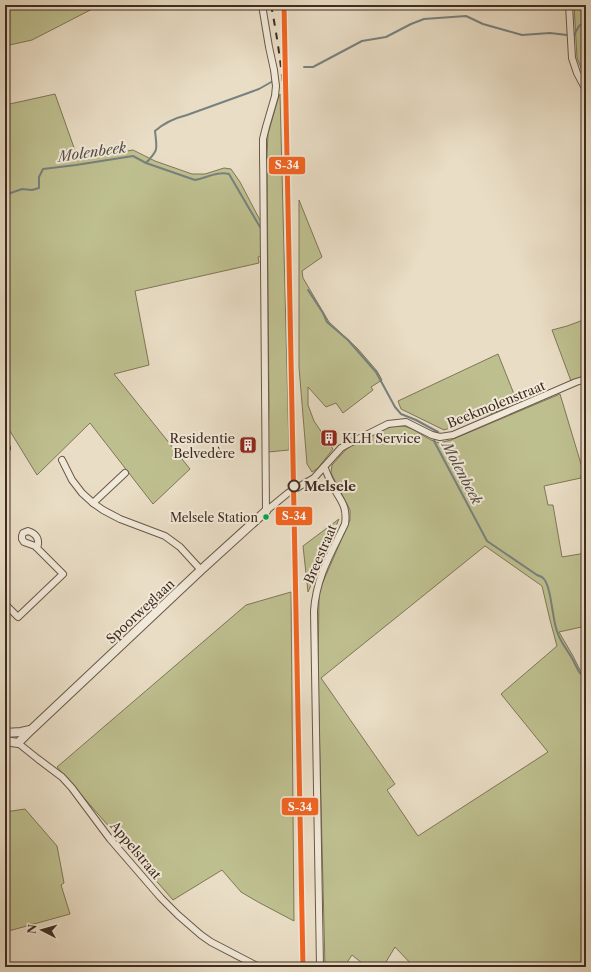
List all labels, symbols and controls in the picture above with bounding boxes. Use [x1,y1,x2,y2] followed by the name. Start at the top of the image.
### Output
[55,138,128,166] water label: Molenbeek
[268,156,306,175] line badge: S-34
[275,158,300,172] text: S-34
[445,377,548,431] street label: Beekmolenstraat
[319,428,339,448] building icon: KLH Service
[169,430,235,461] place label: Residentie Belvedère
[342,430,421,446] place label: KLH Service
[238,435,258,455] building icon: Residentie Belvedère
[437,437,486,508] water label: Molenbeek
[304,478,356,494] place label: Melsele
[287,479,301,493] marker: Melsele
[275,506,313,526] line badge: S-34
[282,509,307,523] text: S-34
[170,510,258,525] place label: Melsele Station
[261,512,271,522] marker: Melsele Station
[300,522,340,586] street label: Breestraat
[103,575,177,647] street label: Spoorweglaan
[281,797,319,816] line badge: S-34
[288,800,313,814] text: S-34
[107,817,165,883] street label: Appelstraat
[22,910,62,950] north arrow
[25,923,40,934] text: N

